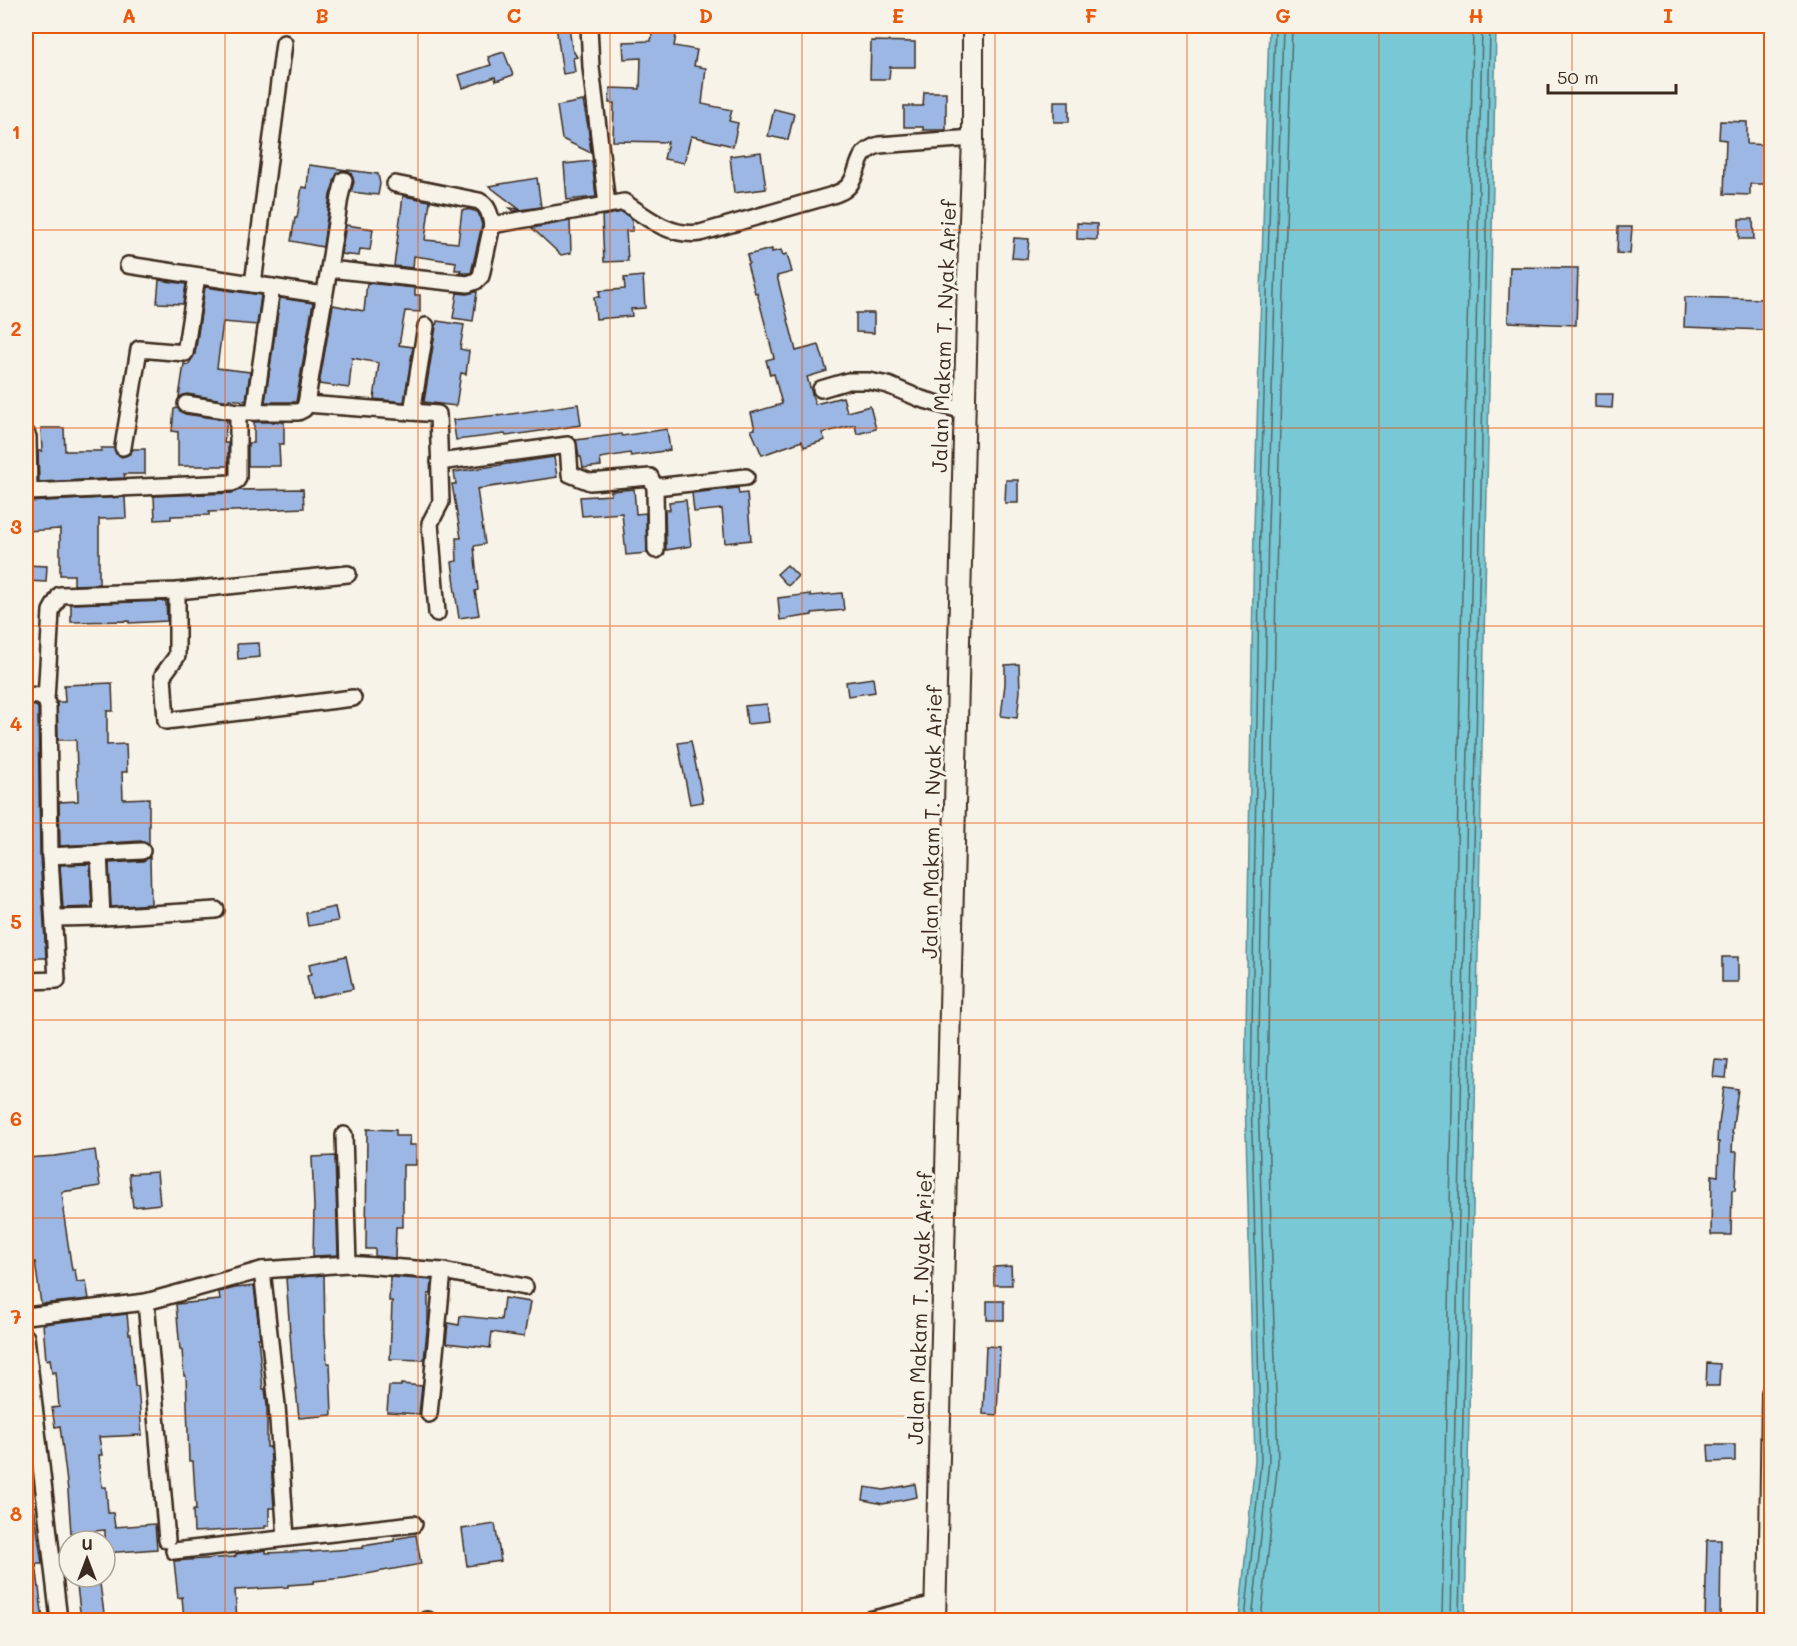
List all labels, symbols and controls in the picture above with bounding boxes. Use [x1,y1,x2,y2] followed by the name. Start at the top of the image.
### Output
[122,2,136,28] text: A
[315,2,329,28] text: B
[507,2,522,28] text: C
[699,2,713,28] text: D
[892,2,904,28] text: E
[1085,2,1098,28] text: F
[1275,2,1291,28] text: G
[1468,2,1484,28] text: H
[1663,2,1673,28] text: I
[1548,57,1676,95] scale bar
[1557,65,1599,89] text: 50 m
[12,118,20,144] text: 1
[925,198,961,473] street label: Jalan Makam T. Nyak Arief
[10,315,22,341] text: 2
[10,513,22,539] text: 3
[915,684,947,959] street label: Jalan Makam T. Nyak Arief
[10,710,23,736] text: 4
[10,908,22,934] text: 5
[10,1105,22,1131] text: 6
[901,1170,937,1445] street label: Jalan Makam T. Nyak Arief
[10,1303,22,1329] text: 7
[10,1500,22,1526] text: 8
[57,1529,117,1589] north arrow
[81,1533,93,1554] text: U

